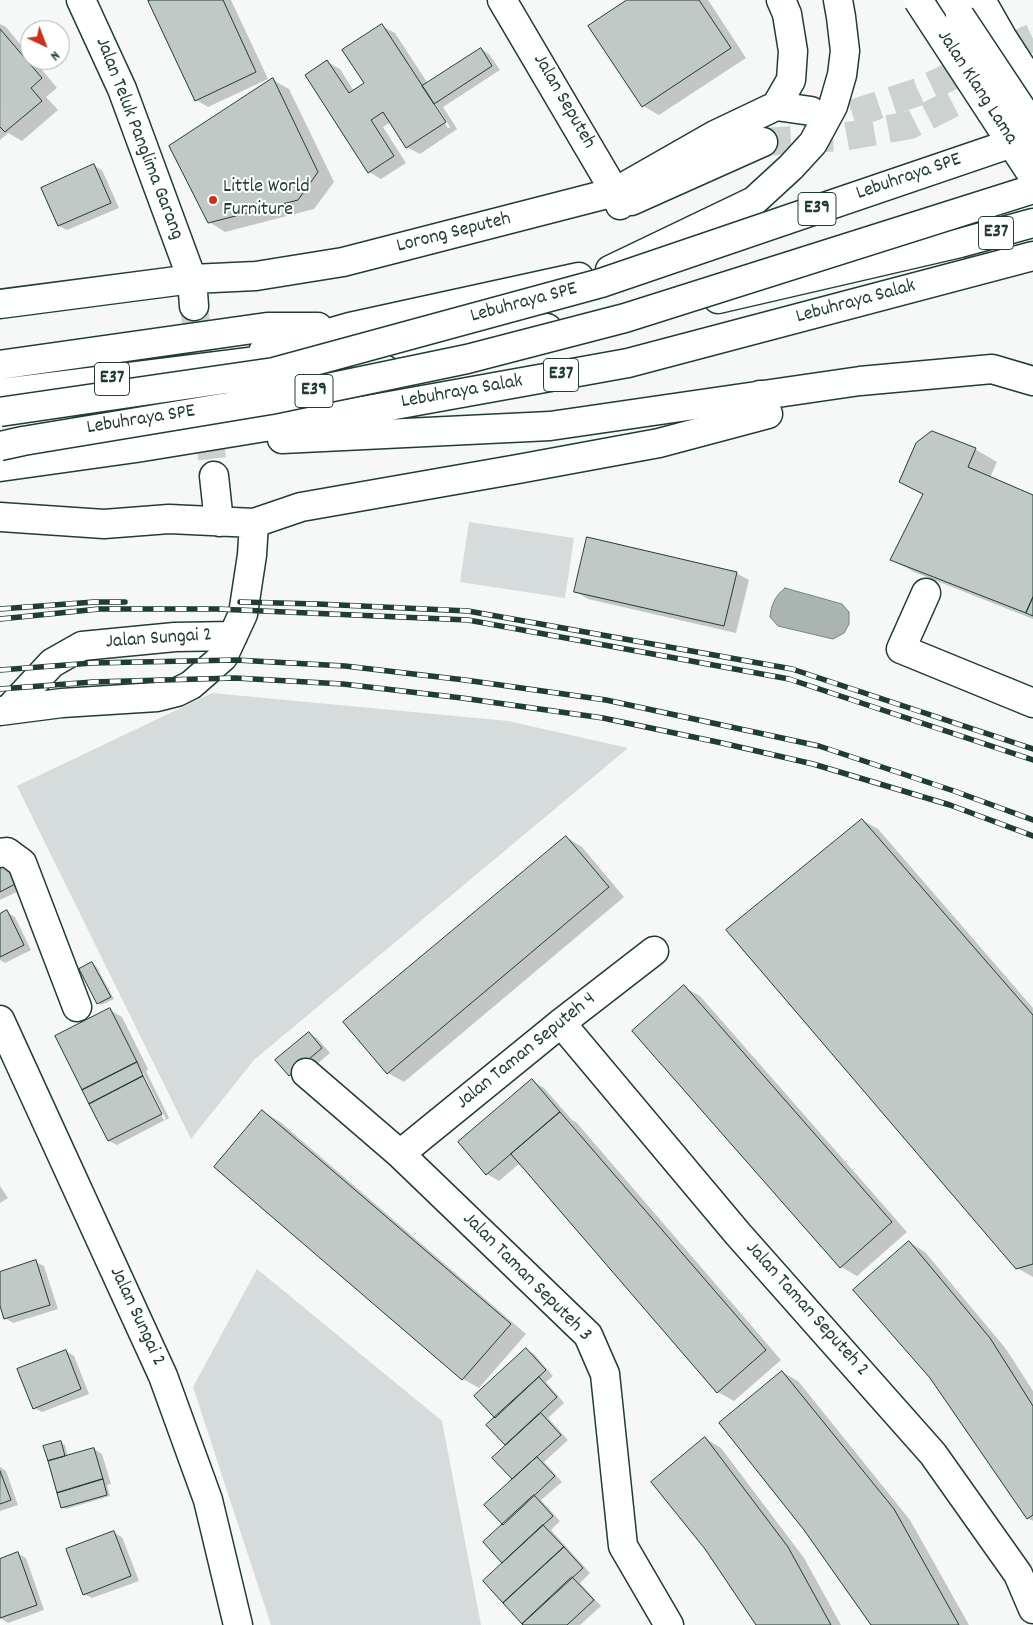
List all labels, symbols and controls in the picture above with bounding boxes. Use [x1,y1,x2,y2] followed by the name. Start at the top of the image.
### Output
[20,20,70,70] north arrow
[930,26,1022,150] street label: Jalan Klang Lama
[88,35,188,243] street label: Jalan Teluk Panglima Garang
[45,46,64,65] text: N
[526,50,600,154] street label: Jalan Seputeh
[853,149,965,207] street label: Lebuhraya SPE
[223,176,310,223] place label: Little World Furniture
[798,192,836,225] road number: E39
[207,194,219,206] marker: Little World Furniture
[394,208,514,260] street label: Lorong Seputeh
[978,217,1014,250] road number: E37
[794,276,918,330] street label: Lebuhraya Salak
[468,278,580,330] street label: Lebuhraya SPE
[544,358,578,392] road number: E37
[94,362,130,396] road number: E37
[399,371,525,415] street label: Lebuhraya Salak
[295,374,333,408] road number: E39
[85,401,197,441] street label: Lebuhraya SPE
[105,624,213,656] street label: Jalan Sungai 2
[452,988,602,1116] street label: Jalan Taman Seputeh 4
[456,1208,596,1348] street label: Jalan Taman Seputeh 3
[739,1238,873,1382] street label: Jalan Taman Seputeh 2
[103,1264,169,1370] street label: Jalan Sungai 2

